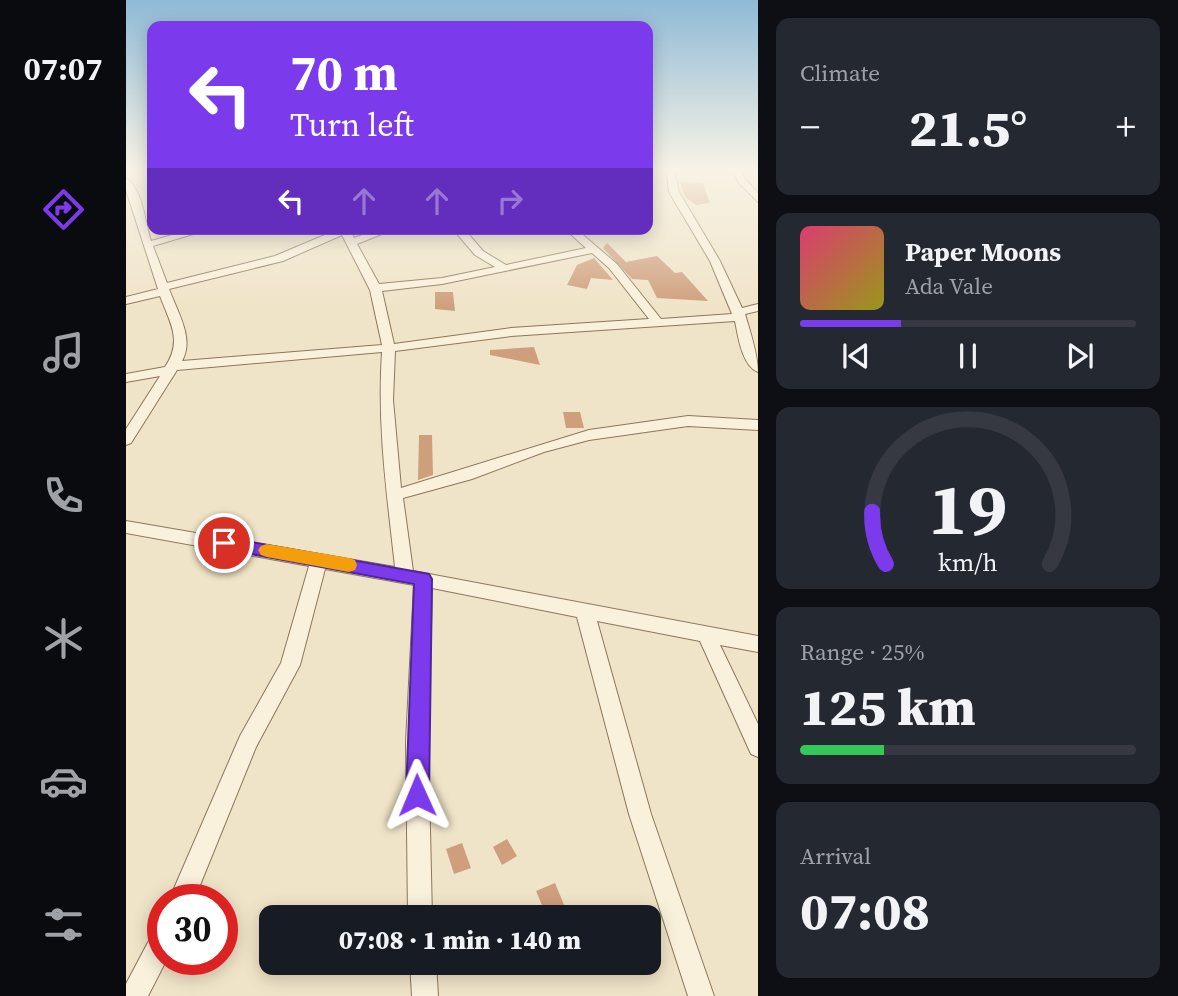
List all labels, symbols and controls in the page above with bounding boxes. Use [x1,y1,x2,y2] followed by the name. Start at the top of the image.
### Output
[290,39,398,106] text: 70 m
[24,47,102,91] text: 07:07
[175,49,266,140] icon: left
[800,57,880,89] text: Climate
[909,92,1027,163] text: 21.5°
[800,101,820,153] text: −
[1116,101,1136,153] text: +
[290,103,414,147] text: Turn left
[272,182,310,220] icon: left
[345,182,383,220] icon: ahead
[418,182,456,220] icon: ahead
[491,182,529,220] icon: right
[39,185,88,234] icon: directions
[905,234,1061,270] text: Paper Moons
[905,270,993,302] text: Ada Vale
[39,328,88,377] icon: music
[837,337,875,375] icon: previous
[949,337,987,375] icon: pause
[1061,337,1099,375] icon: next
[929,459,1007,558] text: 19
[39,471,88,520] icon: phone
[194,513,254,573] pin
[205,524,243,562] icon: arrive
[938,545,998,579] text: km/h
[39,614,88,663] icon: climate
[800,636,925,668] text: Range · 25%
[800,671,976,742] text: 125 km
[39,757,88,806] icon: car
[380,758,454,832] position arrow
[800,840,871,872] text: Arrival
[800,875,930,946] text: 07:08
[147,884,238,975] speed limit sign: 30
[39,900,88,949] icon: filters
[339,922,581,958] text: 07:08 · 1 min · 140 m

